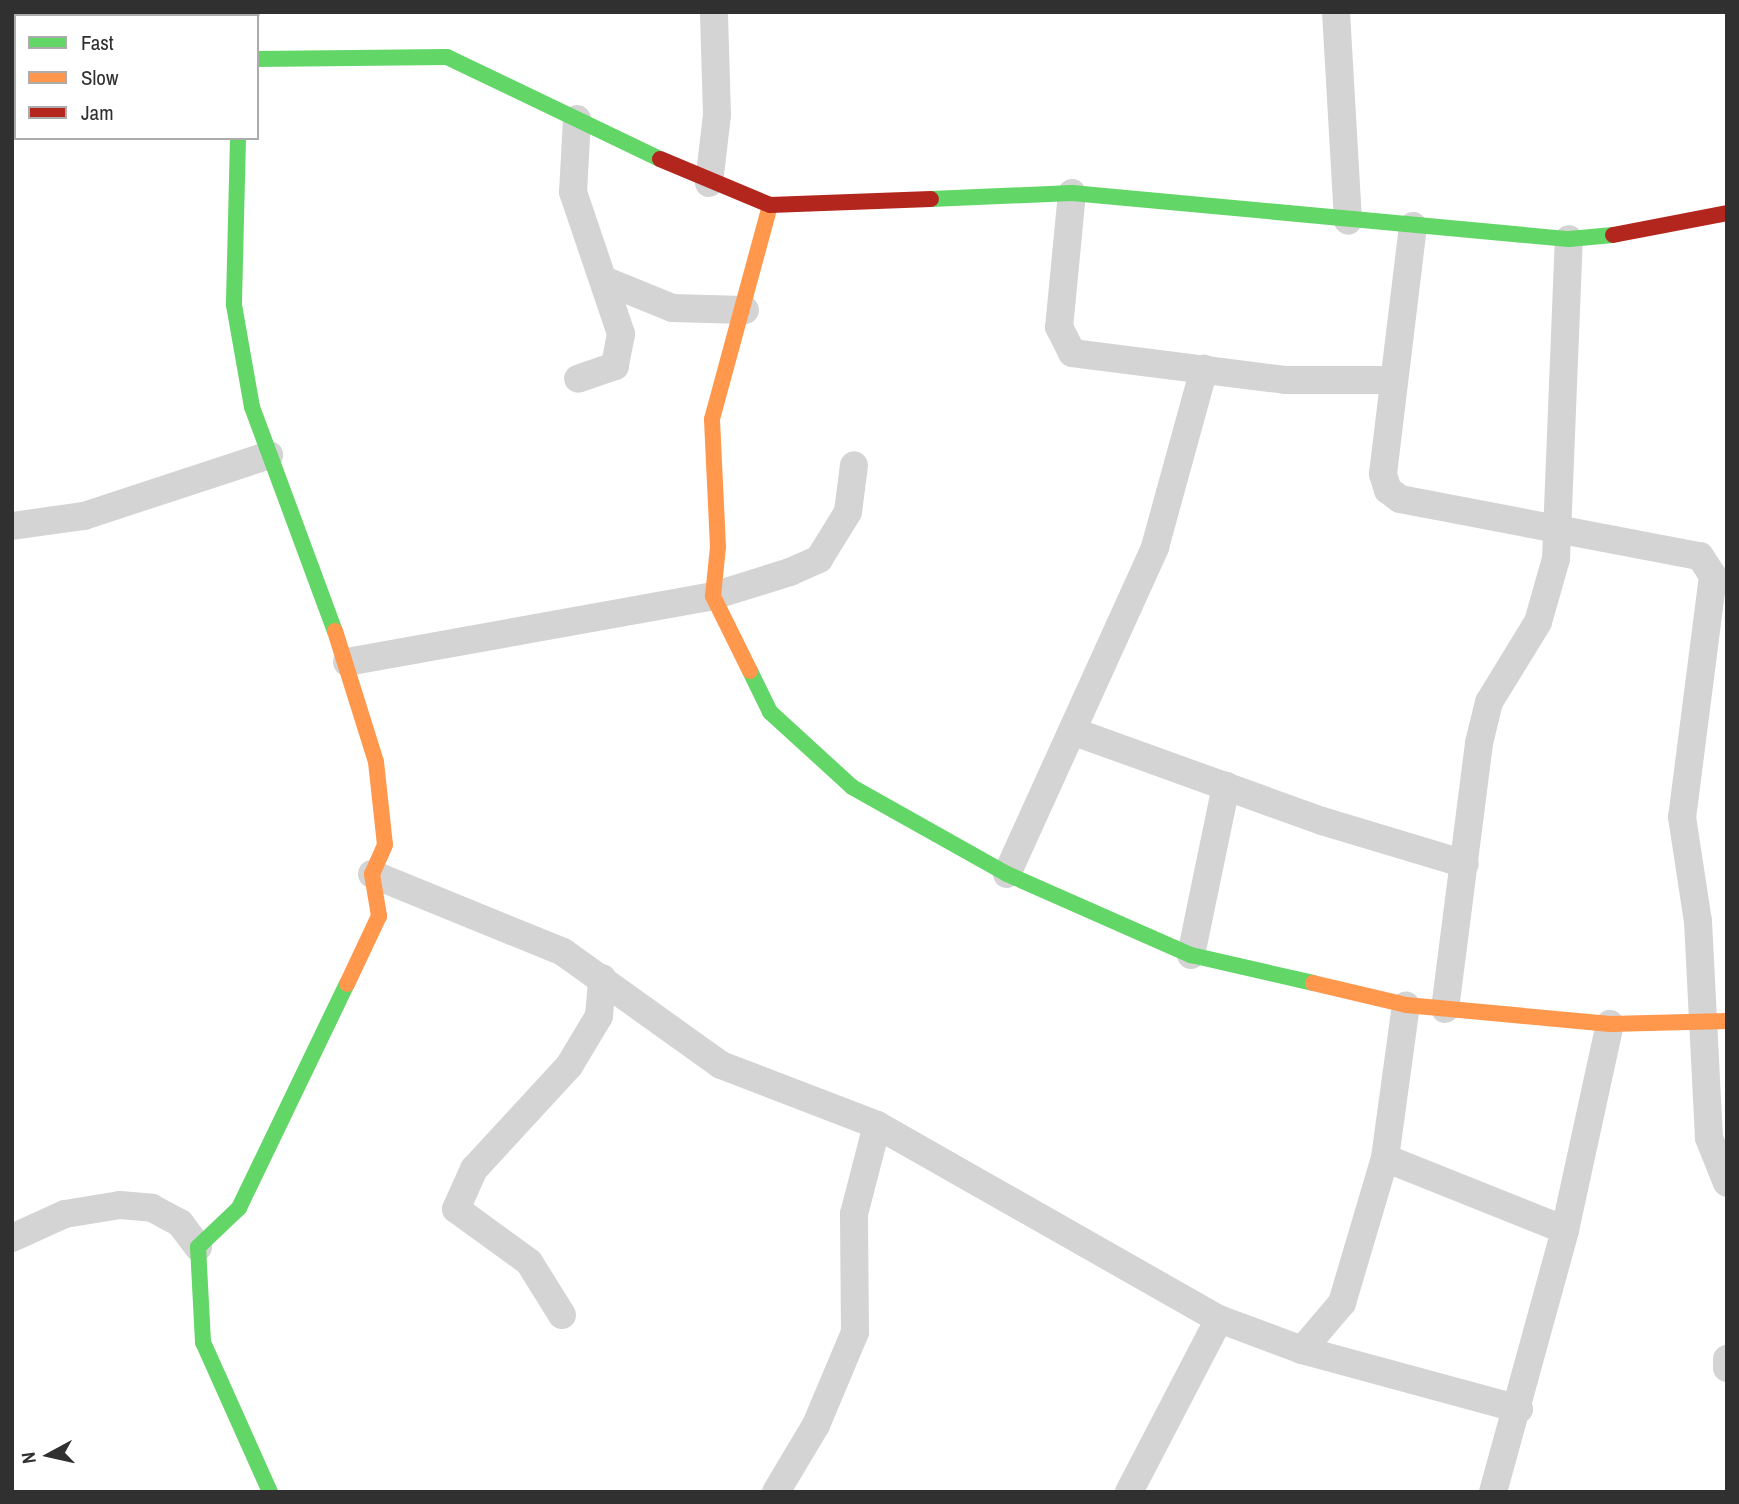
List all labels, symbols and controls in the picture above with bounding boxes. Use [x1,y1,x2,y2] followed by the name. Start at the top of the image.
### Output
[14,14,259,140] legend
[81,28,114,57] text: Fast
[81,63,118,92] text: Slow
[81,98,114,127] text: Jam
[14,1420,84,1490] north arrow
[15,1451,42,1465] text: N

